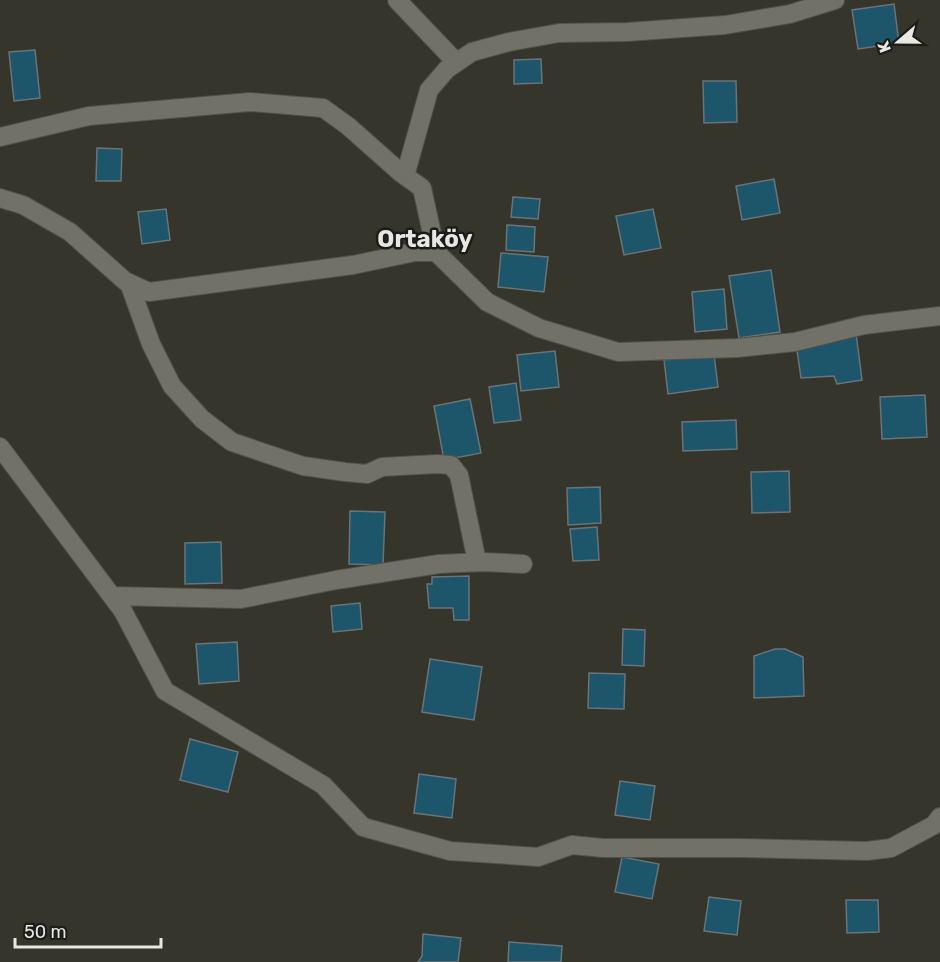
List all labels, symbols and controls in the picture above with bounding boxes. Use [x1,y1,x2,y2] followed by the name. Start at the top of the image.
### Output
[868,12,928,72] north arrow
[873,38,895,55] text: K
[377,225,473,253] district label: Ortaköy
[15,911,160,949] scale bar
[24,921,67,943] text: 50 m

